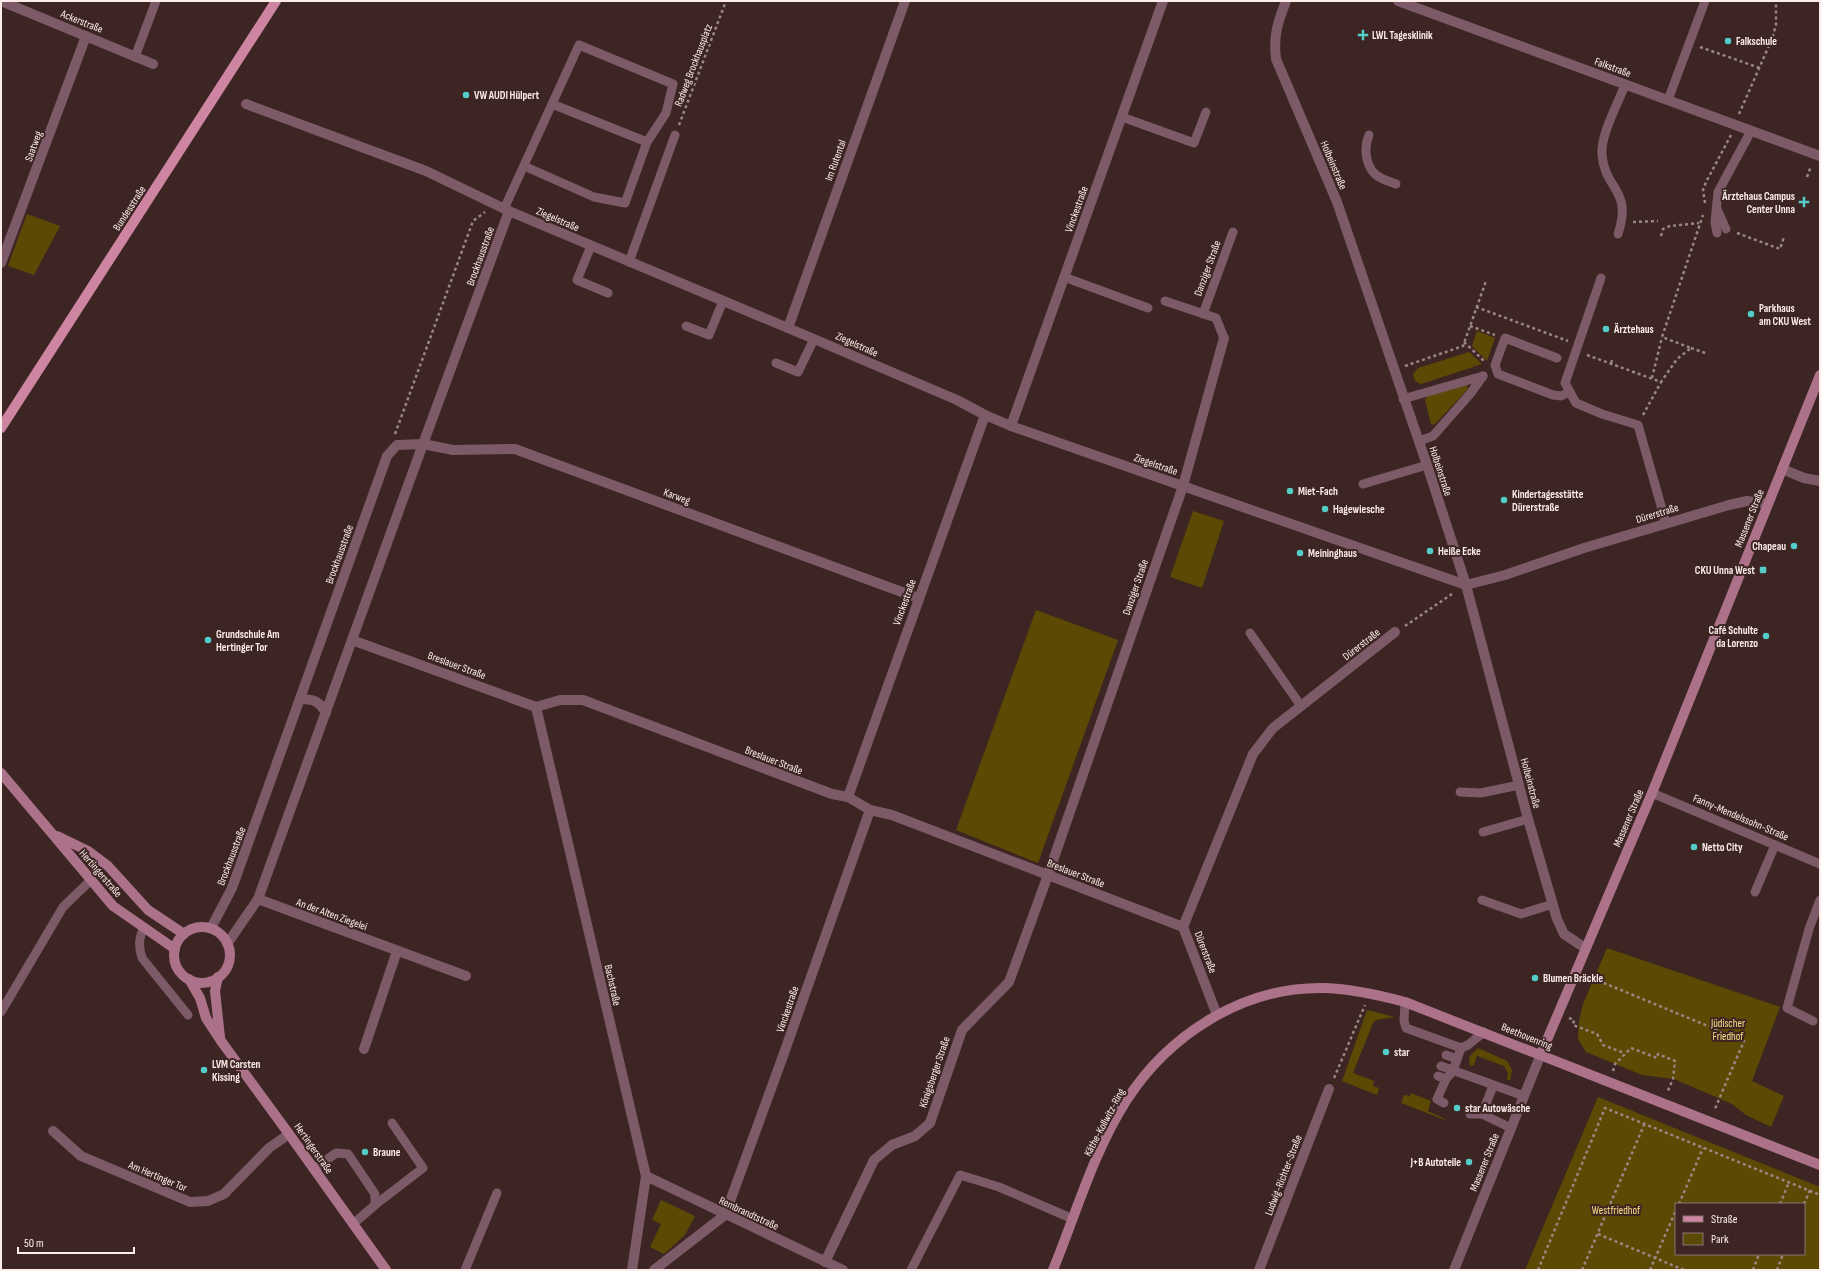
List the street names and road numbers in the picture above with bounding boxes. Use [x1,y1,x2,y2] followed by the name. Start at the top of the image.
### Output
[58,7,105,36] street label: Ackerstraße
[672,22,715,108] street label: Radweg Brockhausplatz
[1593,55,1633,80] street label: Falkstraße
[22,129,45,163] street label: Saatweg
[822,138,849,182] street label: Im Rutental
[1317,139,1350,191] street label: Holbeinstraße
[110,184,149,233] street label: Bundesstraße
[1062,184,1091,234] street label: Vinckestraße
[534,205,581,234] street label: Ziegelstraße
[464,225,497,288] street label: Brockhausstraße
[1191,239,1224,298] street label: Danziger Straße
[833,329,880,360] street label: Ziegelstraße
[1426,445,1455,498] street label: Holbeinstraße
[1132,451,1179,478] street label: Ziegelstraße
[662,486,693,507] street label: Karweg
[1732,487,1767,549] street label: Massener Straße
[1634,501,1680,526] street label: Dürerstraße
[323,523,356,586] street label: Brockhausstraße
[1120,557,1151,617] street label: Danziger Straße
[890,577,919,627] street label: Vinckestraße
[1340,626,1383,663] street label: Dürerstraße
[426,649,488,682] street label: Breslauer Straße
[743,744,805,777] street label: Breslauer Straße
[1518,757,1543,810] street label: Holbeinstraße
[1610,787,1646,849] street label: Massener Straße
[1691,791,1791,843] street label: Fanny-Mendelssohn-Straße
[214,825,249,887] street label: Brockhausstraße
[76,847,125,900] street label: Hertingerstraße
[1045,857,1107,890] street label: Breslauer Straße
[294,895,369,933] street label: An der Alten Ziegelei
[1192,929,1219,975] street label: Dürerstraße
[601,963,624,1007] street label: Bachstraße
[773,984,801,1034] street label: Vinckestraße
[1499,1020,1555,1053] street label: Beethovenring
[916,1035,953,1109] street label: Königsberger Straße
[1081,1086,1128,1158] street label: Käthe-Kollwitz-Ring
[291,1121,336,1176] street label: Hertingerstraße
[1467,1131,1502,1193] street label: Massener Straße
[1262,1133,1305,1217] street label: Ludwig-Richter-Straße
[126,1158,189,1195] street label: Am Hertinger Tor
[717,1194,781,1233] street label: Rembrandtstraße

